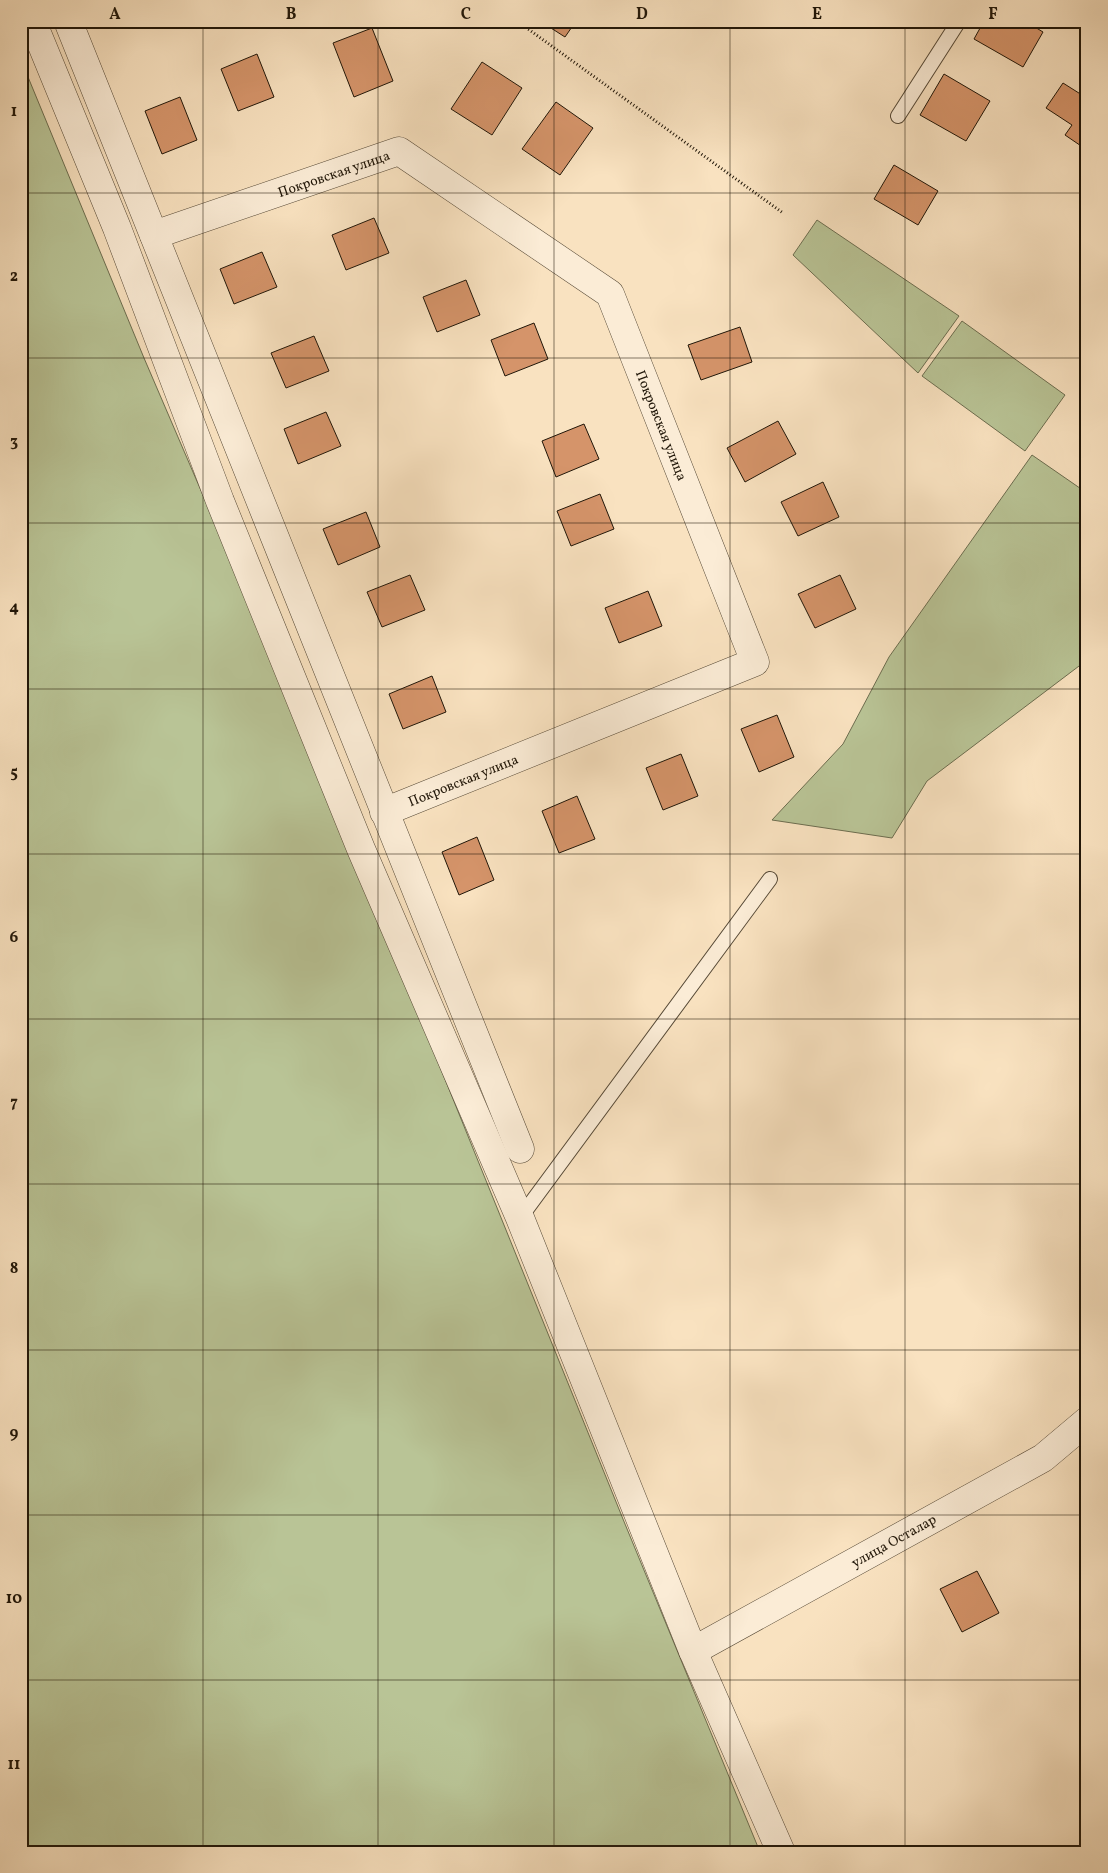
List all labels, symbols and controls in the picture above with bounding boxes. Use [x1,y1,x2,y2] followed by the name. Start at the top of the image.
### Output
[109,4,121,26] text: A
[286,4,297,26] text: B
[461,4,471,26] text: C
[636,4,648,26] text: D
[812,4,822,26] text: E
[988,4,998,26] text: F
[11,101,17,123] text: 1
[276,147,393,203] street label: Покровская улица
[10,266,18,288] text: 2
[630,368,691,484] street label: Покровская улица
[10,431,18,453] text: 3
[9,597,19,619] text: 4
[406,751,521,812] street label: Покровская улица
[10,762,18,784] text: 5
[10,927,19,949] text: 6
[10,1092,18,1114] text: 7
[10,1258,18,1280] text: 8
[10,1423,19,1445] text: 9
[848,1511,940,1573] street label: улица Осталар
[6,1588,22,1610] text: 10
[8,1754,20,1776] text: 11

